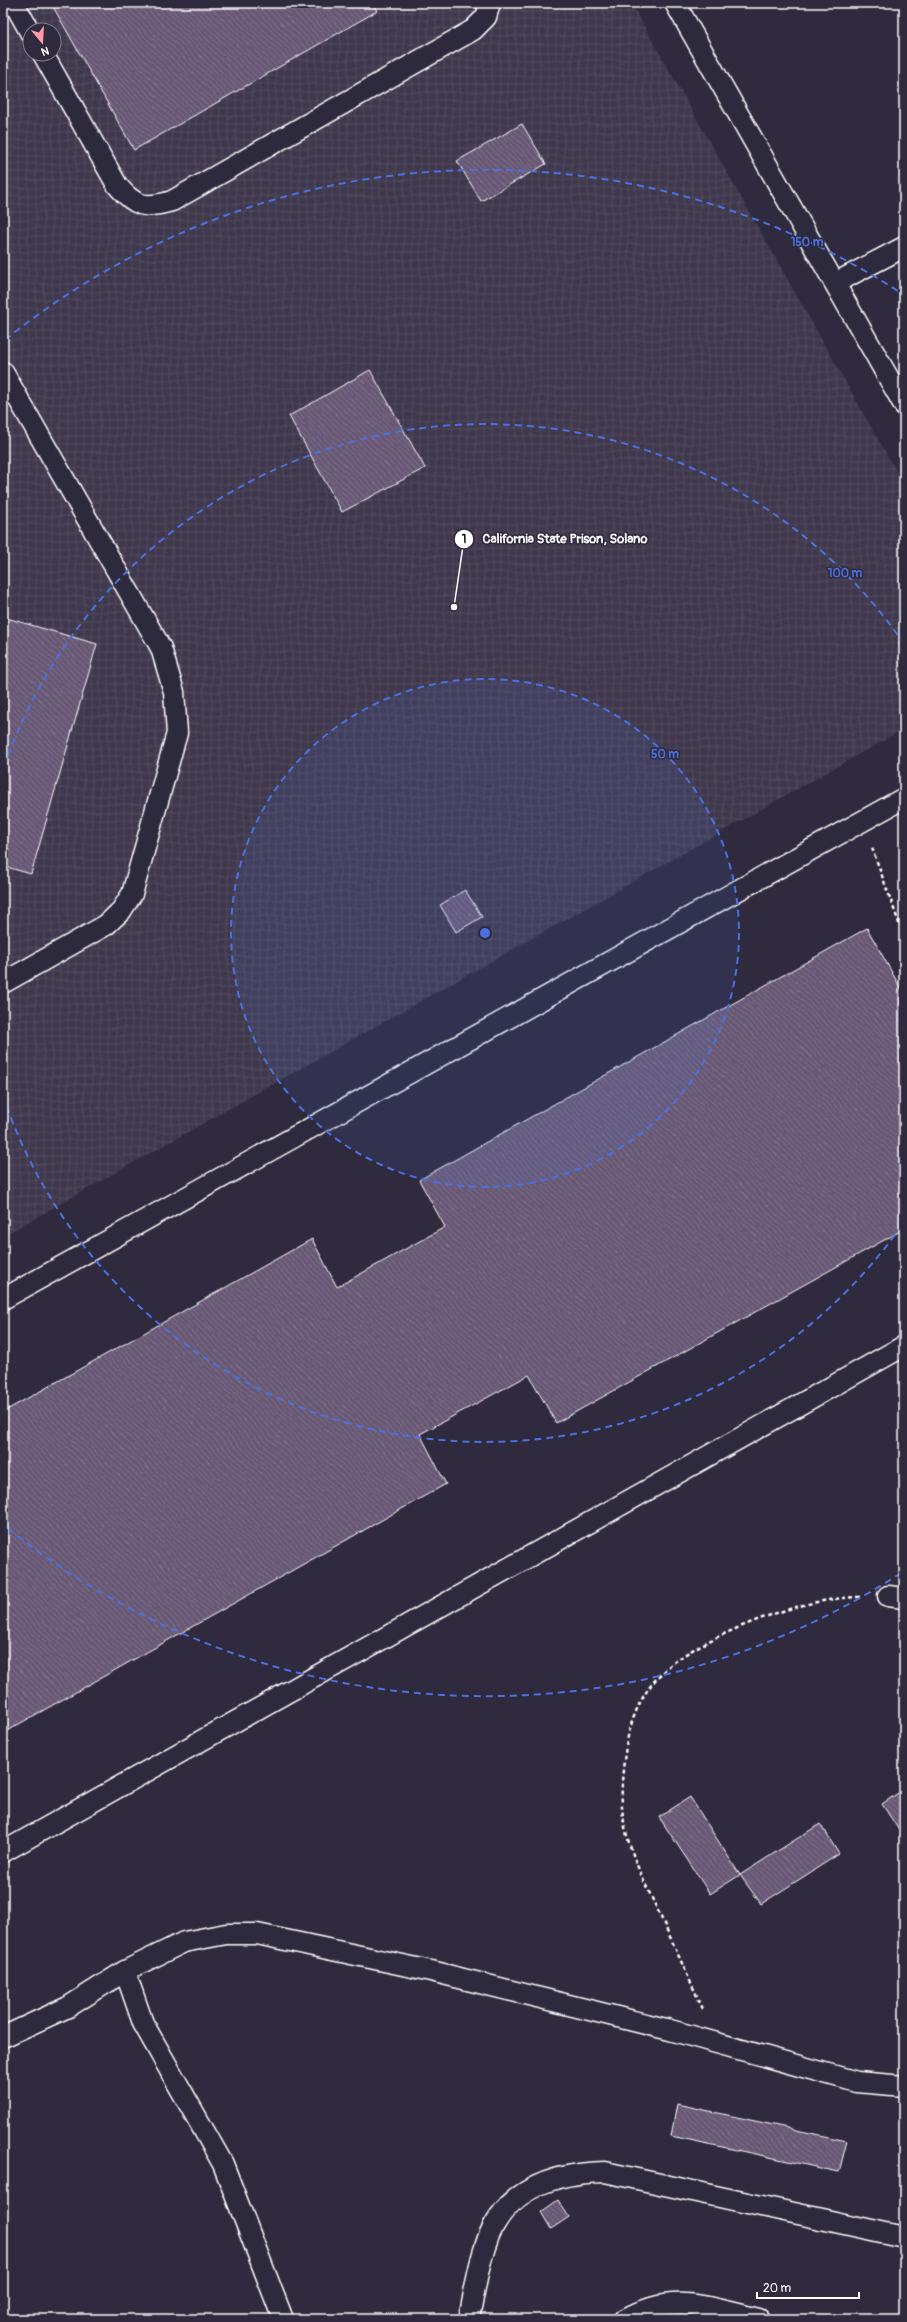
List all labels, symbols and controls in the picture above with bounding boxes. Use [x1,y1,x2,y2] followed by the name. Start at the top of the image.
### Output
[22,22,62,62] north arrow
[39,44,50,59] text: N
[791,235,824,250] text: 150 m
[454,526,655,551] callout: California State Prison, Solano
[483,531,648,547] text: California State Prison, Solano
[462,532,466,547] text: 1
[828,566,863,581] text: 100 m
[651,747,679,762] text: 50 m
[478,926,492,940] centre of rings
[757,2274,859,2300] scale bar
[763,2281,792,2296] text: 20 m

